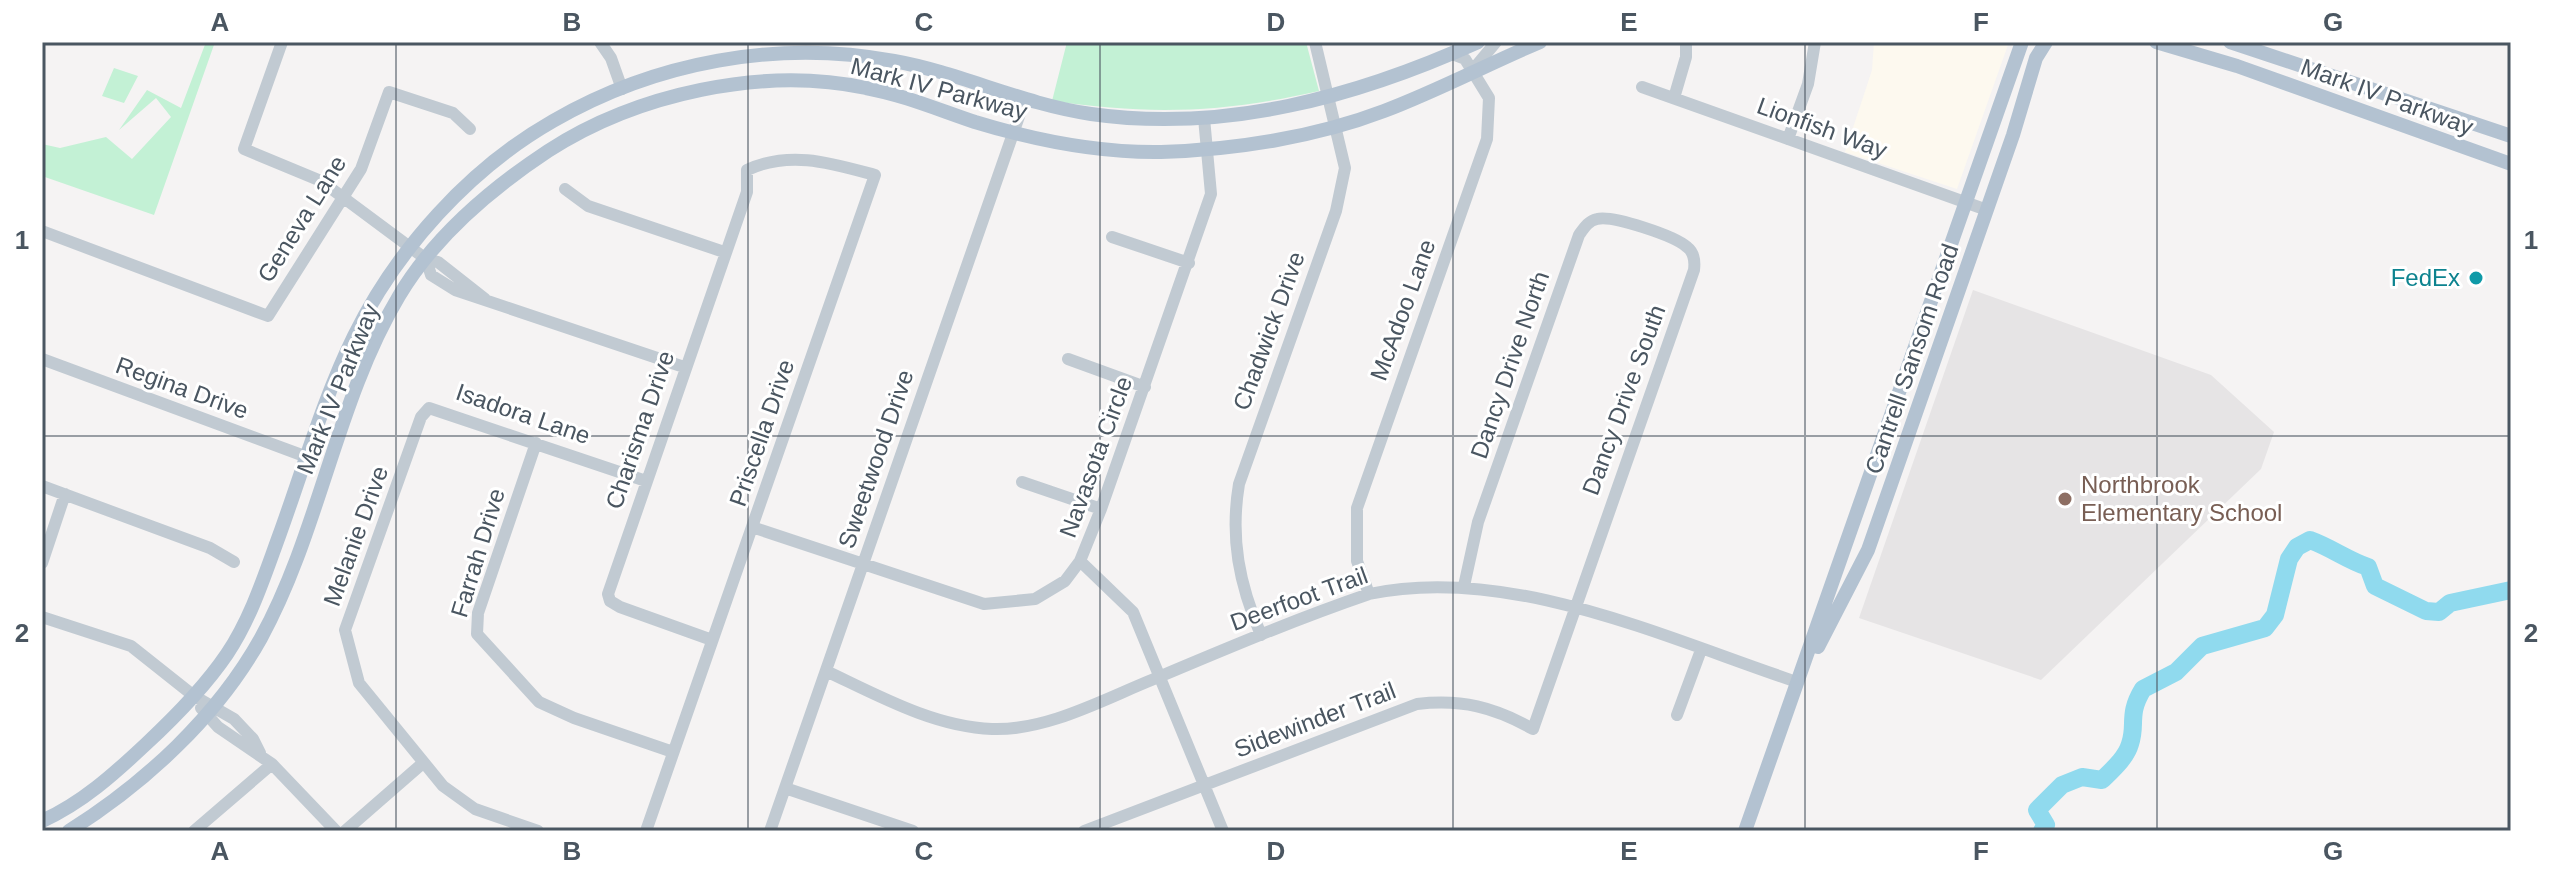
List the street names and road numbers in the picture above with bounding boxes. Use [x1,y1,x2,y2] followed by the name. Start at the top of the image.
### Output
[848,52,1030,125] street label: Mark IV Parkway
[2297,53,2477,140] street label: Mark IV Parkway
[1753,92,1891,164] street label: Lionfish Way
[252,150,351,287] street label: Geneva Lane
[1365,236,1441,384] street label: McAdoo Lane
[1859,240,1964,477] street label: Cantrell Sansom Road
[1227,248,1310,414] street label: Chadwick Drive
[1465,268,1554,462] street label: Dancy Drive North
[291,300,384,478] street label: Mark IV Parkway
[1577,301,1670,498] street label: Dancy Drive South
[600,347,679,512] street label: Charisma Drive
[112,351,252,424] street label: Regina Drive
[724,356,799,510] street label: Priscella Drive
[832,366,919,552] street label: Sweetwood Drive
[1054,373,1137,541] street label: Navasota Circle
[453,378,594,449] street label: Isadora Lane
[318,462,393,609] street label: Melanie Drive
[445,485,510,621] street label: Farrah Drive
[1227,561,1371,636] street label: Deerfoot Trail
[1230,676,1399,763] street label: Sidewinder Trail

